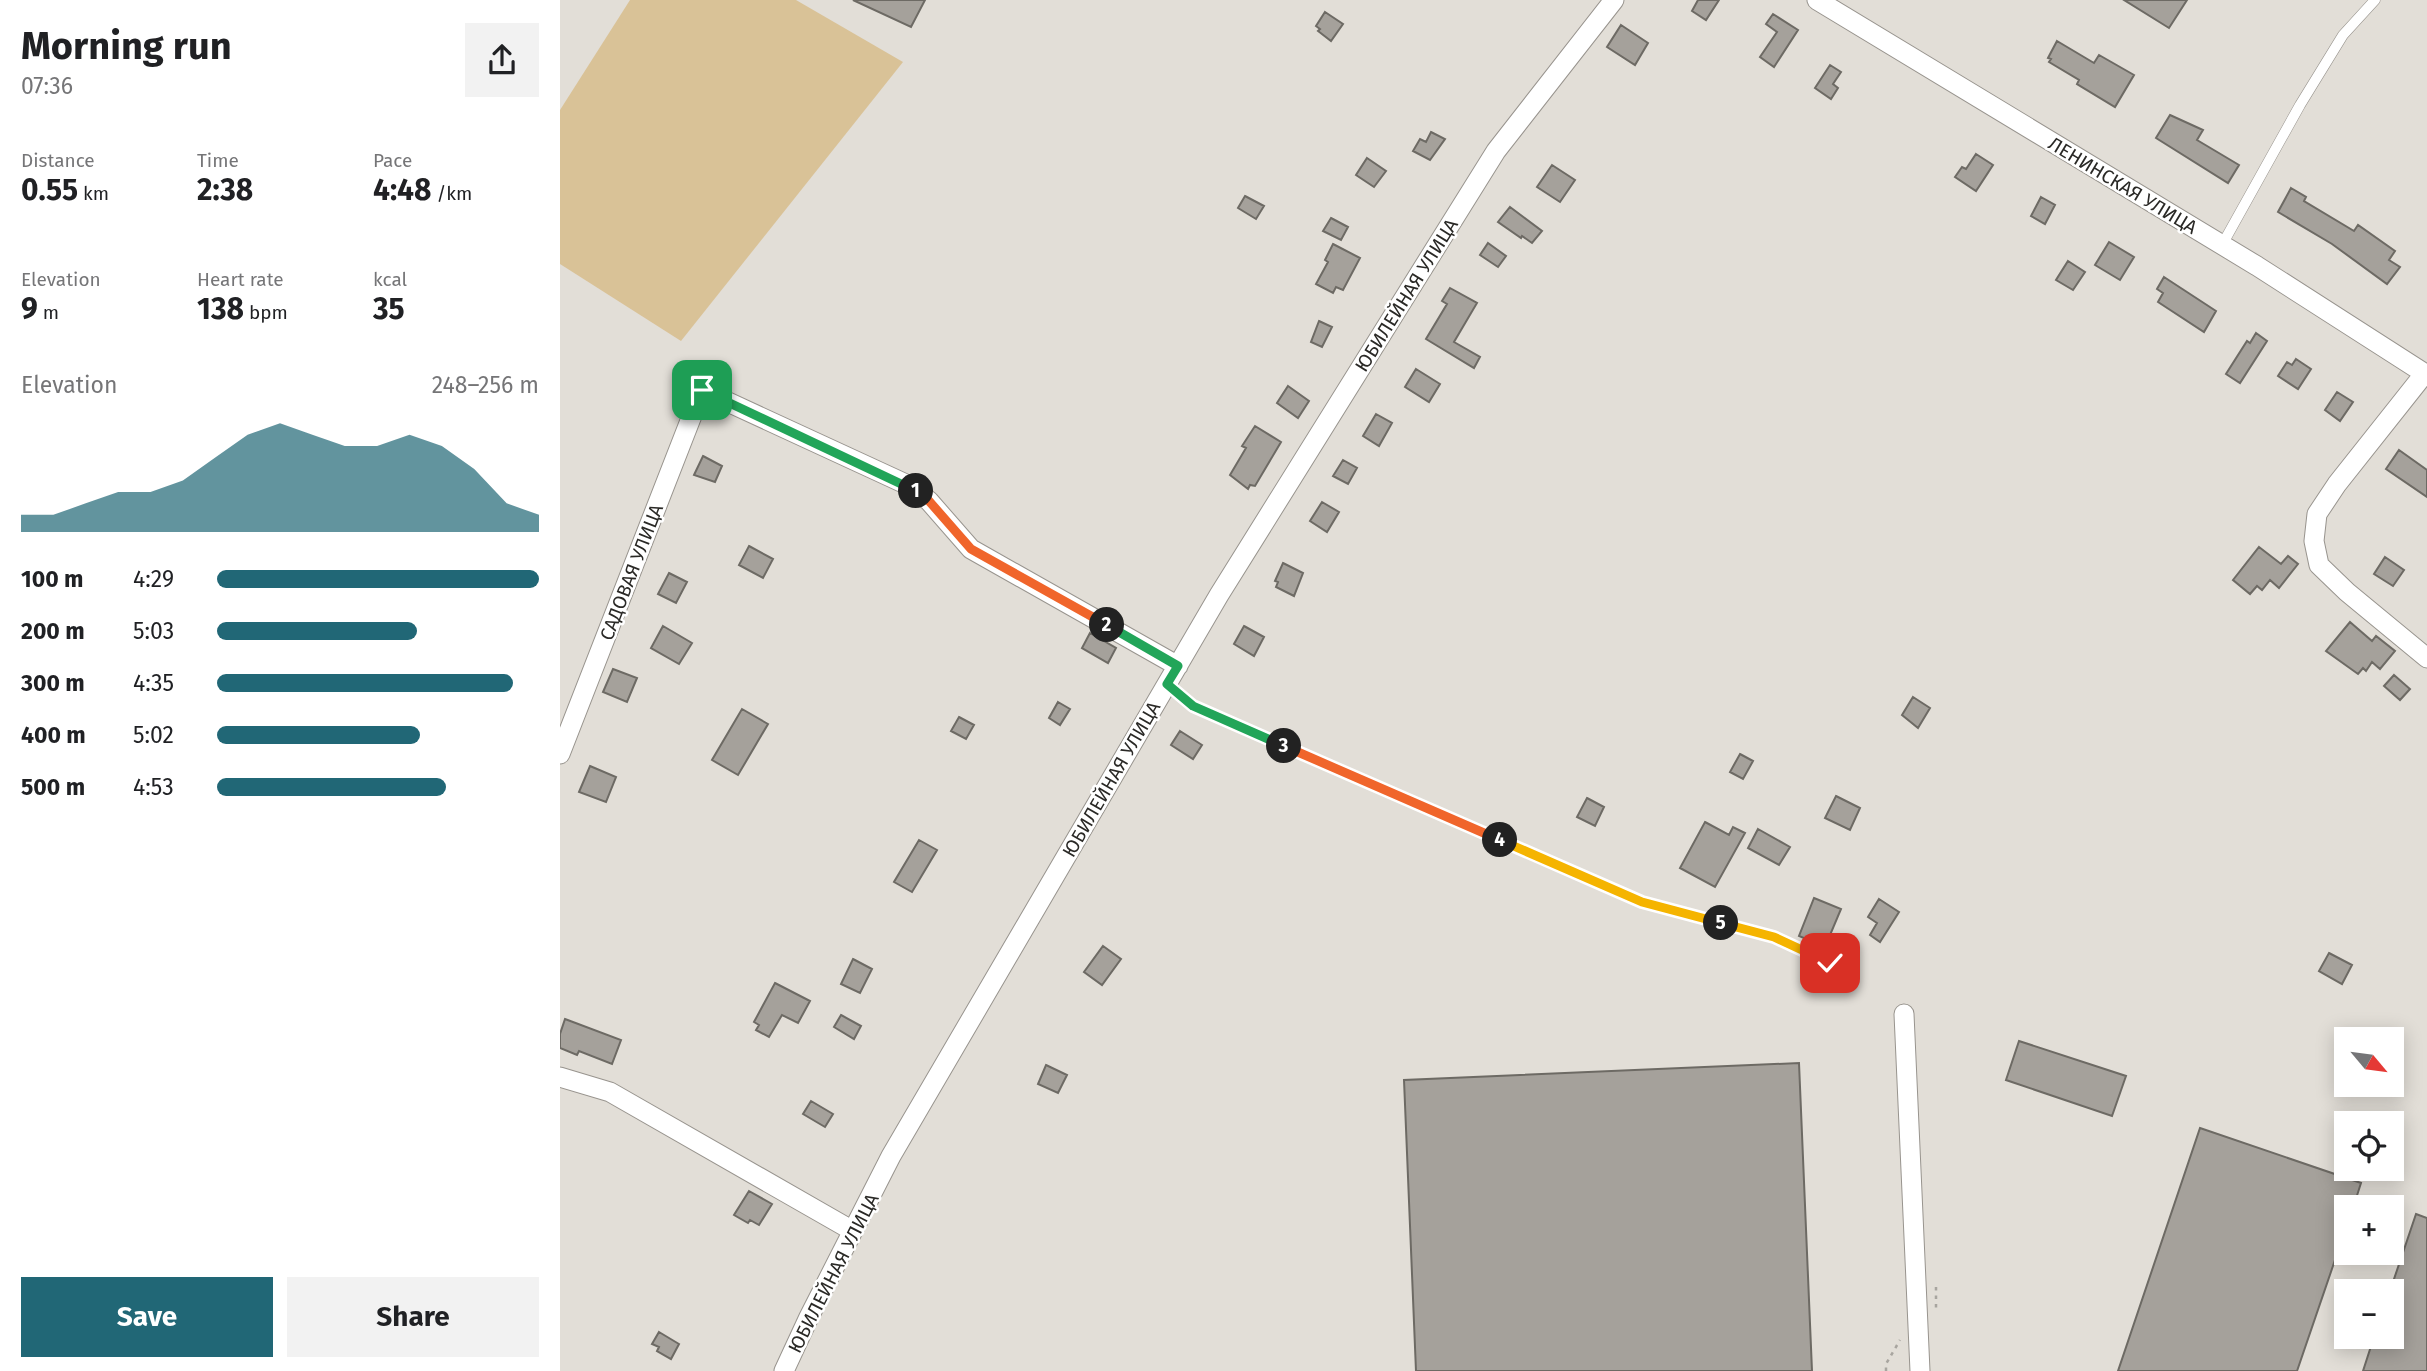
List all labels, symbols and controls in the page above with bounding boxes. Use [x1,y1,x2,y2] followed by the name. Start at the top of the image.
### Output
[21,23,232,69] text: Morning run
[465,23,539,97] button: share
[21,72,73,100] text: 07:36
[2044,132,2201,239] street label: ЛЕНИНСКАЯ УЛИЦА
[21,149,95,172] text: Distance
[197,149,239,172] text: Time
[373,149,412,172] text: Pace
[21,172,78,208] text: 0.55
[197,172,253,208] text: 2:38
[373,172,431,208] text: 4:48
[78,182,109,205] text: km
[431,182,472,205] text: /km
[1350,214,1463,376] street label: ЮБИЛЕЙНАЯ УЛИЦА
[21,268,101,291] text: Elevation
[197,268,284,291] text: Heart rate
[373,268,407,291] text: kcal
[21,291,38,327] text: 9
[197,291,244,327] text: 138
[373,291,405,327] text: 35
[38,301,59,324] text: m
[244,301,288,324] text: bpm
[672,360,732,420] pin
[21,371,117,399] text: Elevation
[432,371,539,399] text: 248–256 m
[683,371,721,409] icon: arrive
[898,474,934,508] pin: 1
[911,479,920,502] text: 1
[595,501,668,644] street label: САДОВАЯ УЛИЦА
[21,565,83,593] text: 100 m
[133,565,174,593] text: 4:29
[1090,608,1124,642] pin: 2
[1102,613,1111,636] text: 2
[21,617,85,645] text: 200 m
[133,617,174,645] text: 5:03
[21,669,85,697] text: 300 m
[133,669,174,697] text: 4:35
[1057,697,1165,861] street label: ЮБИЛЕЙНАЯ УЛИЦА
[21,721,86,749] text: 400 m
[133,721,174,749] text: 5:02
[1266,728,1302,764] pin: 3
[1279,734,1288,757] text: 3
[21,773,85,801] text: 500 m
[133,773,174,801] text: 4:53
[1482,822,1518,858] pin: 4
[1494,828,1505,851] text: 4
[1704,906,1738,940] pin: 5
[1715,911,1726,934] text: 5
[1800,933,1860,993] pin
[1811,944,1849,982] icon: check
[2334,1027,2404,1097] north arrow
[2334,1027,2404,1349] map controls
[2334,1111,2404,1181] button: locate
[783,1190,884,1357] street label: ЮБИЛЕЙНАЯ УЛИЦА
[2334,1195,2404,1265] button: +
[21,1277,273,1357] button: Save
[287,1277,539,1357] button: Share
[2334,1279,2404,1349] button: −

